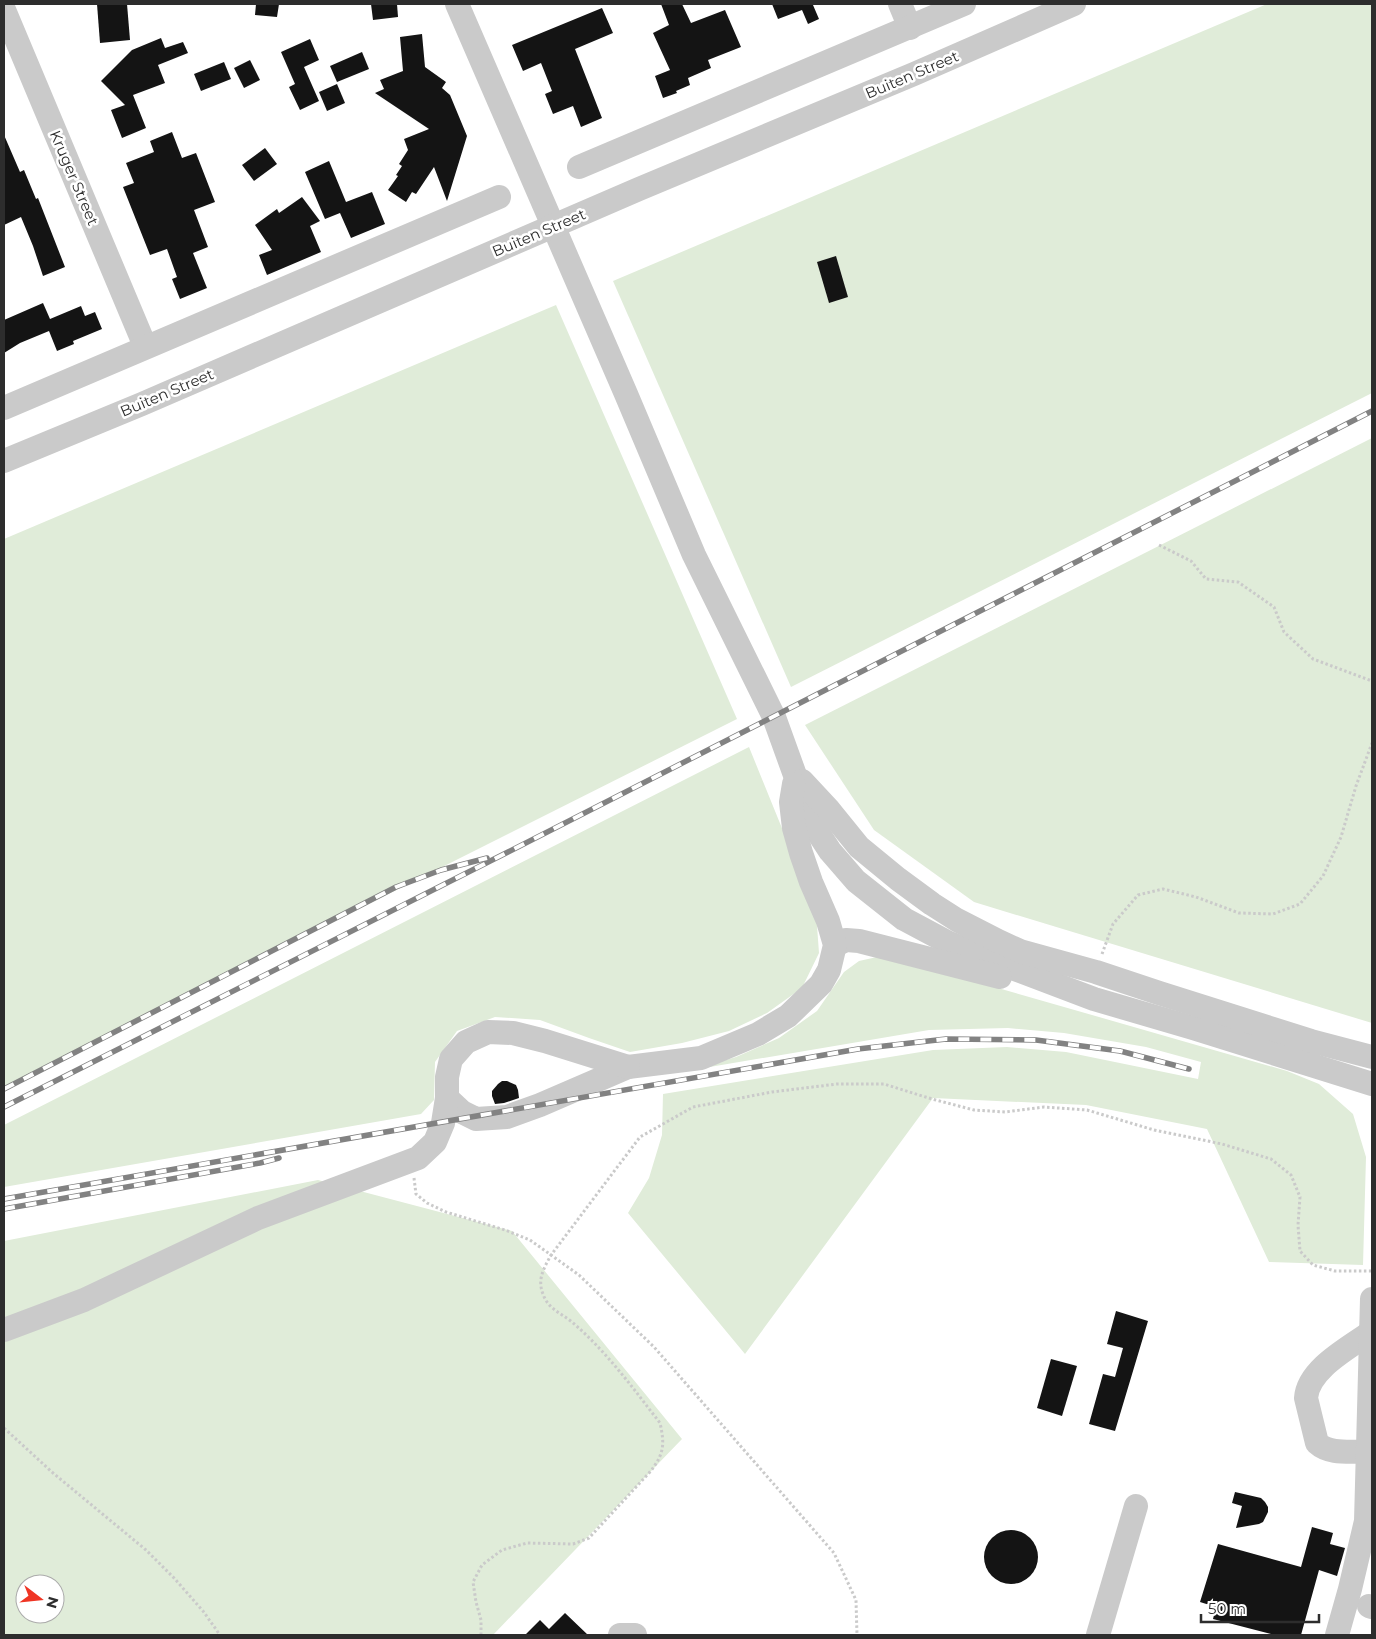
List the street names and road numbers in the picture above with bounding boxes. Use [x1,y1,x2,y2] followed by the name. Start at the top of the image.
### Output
[862,46,961,103] street label: Buiten Street
[46,127,103,228] street label: Kruger Street
[489,204,588,261] street label: Buiten Street
[117,364,216,421] street label: Buiten Street

